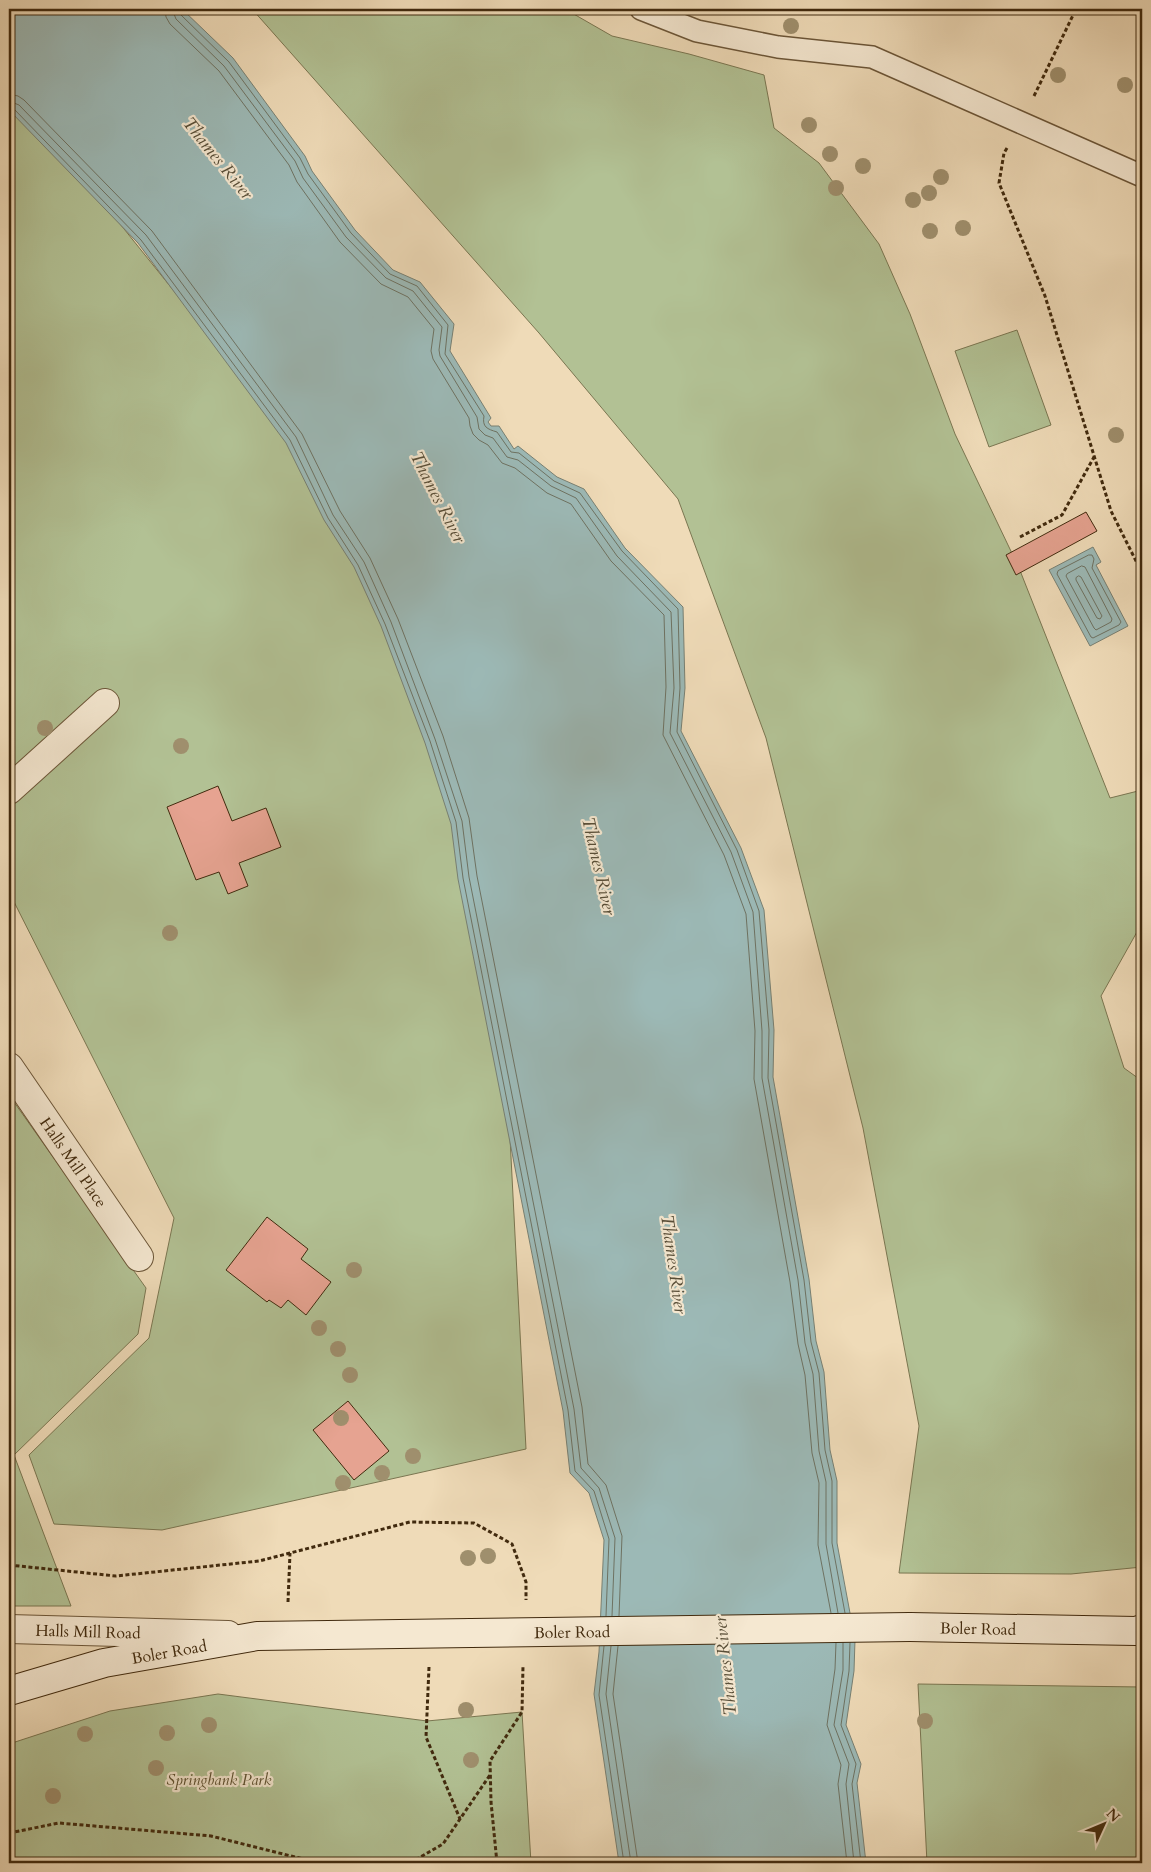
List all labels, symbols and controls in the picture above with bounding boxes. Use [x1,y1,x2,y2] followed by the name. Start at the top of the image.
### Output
[176,112,259,206] water label: Thames River
[404,447,472,548] water label: Thames River
[575,815,622,919] water label: Thames River
[34,1113,112,1212] street label: Halls Mill Place
[654,1213,693,1316] water label: Thames River
[708,1614,743,1717] water label: Thames River
[940,1618,1017,1641] street label: Boler Road
[35,1620,141,1645] street label: Halls Mill Road
[534,1621,611,1644] street label: Boler Road
[130,1635,209,1670] street label: Boler Road
[167,1769,272,1791] park label: Springbank Park
[1078,1800,1128,1850] north arrow
[1102,1804,1124,1826] text: N

